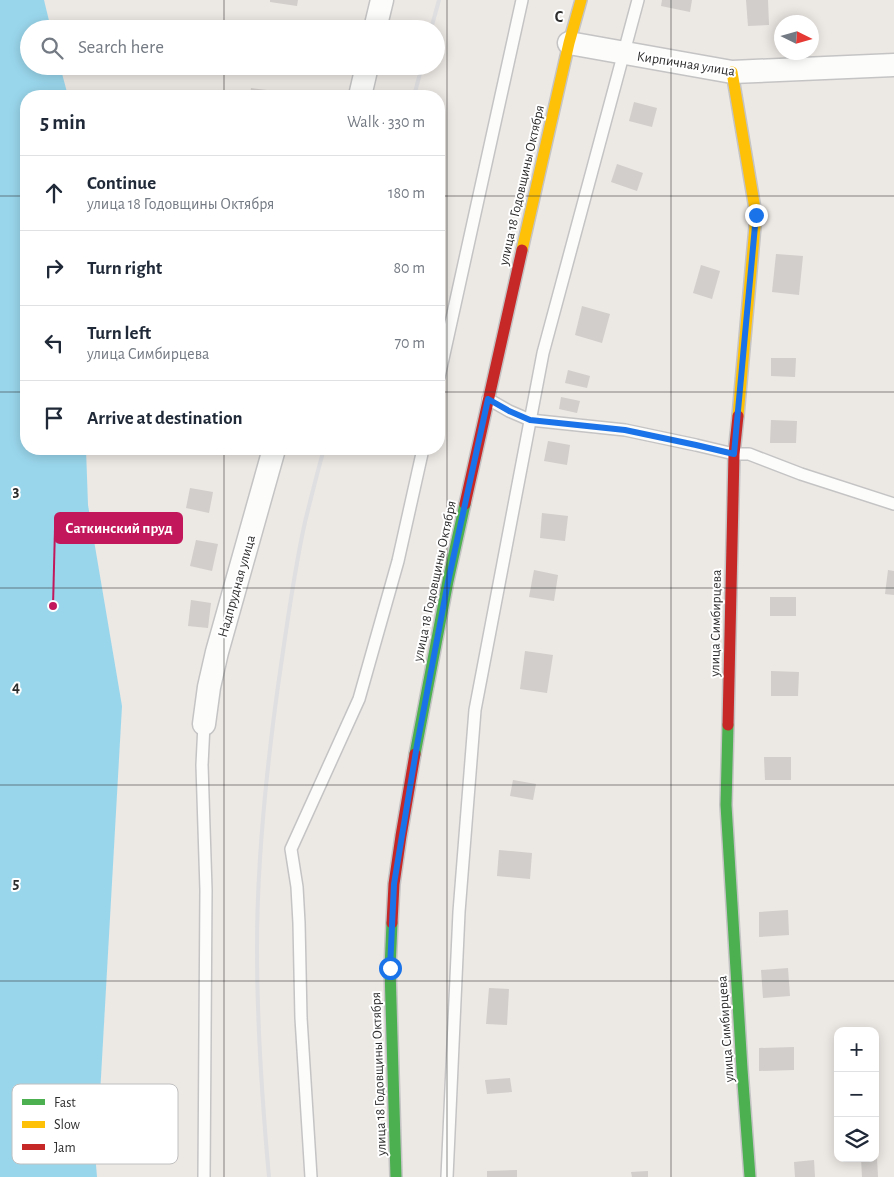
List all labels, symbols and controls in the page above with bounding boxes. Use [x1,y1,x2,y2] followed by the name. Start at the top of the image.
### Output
[555,9,564,25] text: C
[774,15,819,60] north arrow
[20,20,445,75] search box
[38,34,66,62] icon: search
[78,38,164,57] text: Search here
[636,49,737,79] street label: Кирпичная улица
[496,104,547,268] street label: улица 18 Годовщины Октября
[40,112,86,133] text: 5 min
[347,114,425,130] text: Walk · 330 m
[87,174,156,193] text: Continue
[40,179,68,207] icon: ahead
[388,185,425,201] text: 180 m
[87,196,274,212] text: улица 18 Годовщины Октября
[745,204,768,227] route end
[40,254,68,282] icon: right
[87,259,162,278] text: Turn right
[394,260,425,276] text: 80 m
[87,324,151,343] text: Turn left
[40,329,68,357] icon: left
[394,335,425,351] text: 70 m
[87,346,209,362] text: улица Симбирцева
[40,404,68,432] icon: arrive
[87,409,243,428] text: Arrive at destination
[13,483,20,499] text: 3
[411,500,459,664] street label: улица 18 Годовщины Октября
[55,513,182,543] callout: Саткинский пруд
[65,521,173,536] text: Саткинский пруд
[216,533,258,639] street label: Надпрудная улица
[708,569,724,678] street label: улица Симбирцева
[12,679,20,695] text: 4
[13,875,20,891] text: 5
[379,957,402,980] route start
[715,974,737,1084] street label: улица Симбирцева
[369,992,389,1157] street label: улица 18 Годовщины Октября
[834,1027,879,1162] map controls
[834,1027,879,1072] button: +
[834,1072,879,1117] button: −
[12,1084,178,1164] legend
[54,1096,76,1110] text: Fast
[834,1117,879,1162] button: layers
[54,1118,81,1132] text: Slow
[54,1141,76,1155] text: Jam

